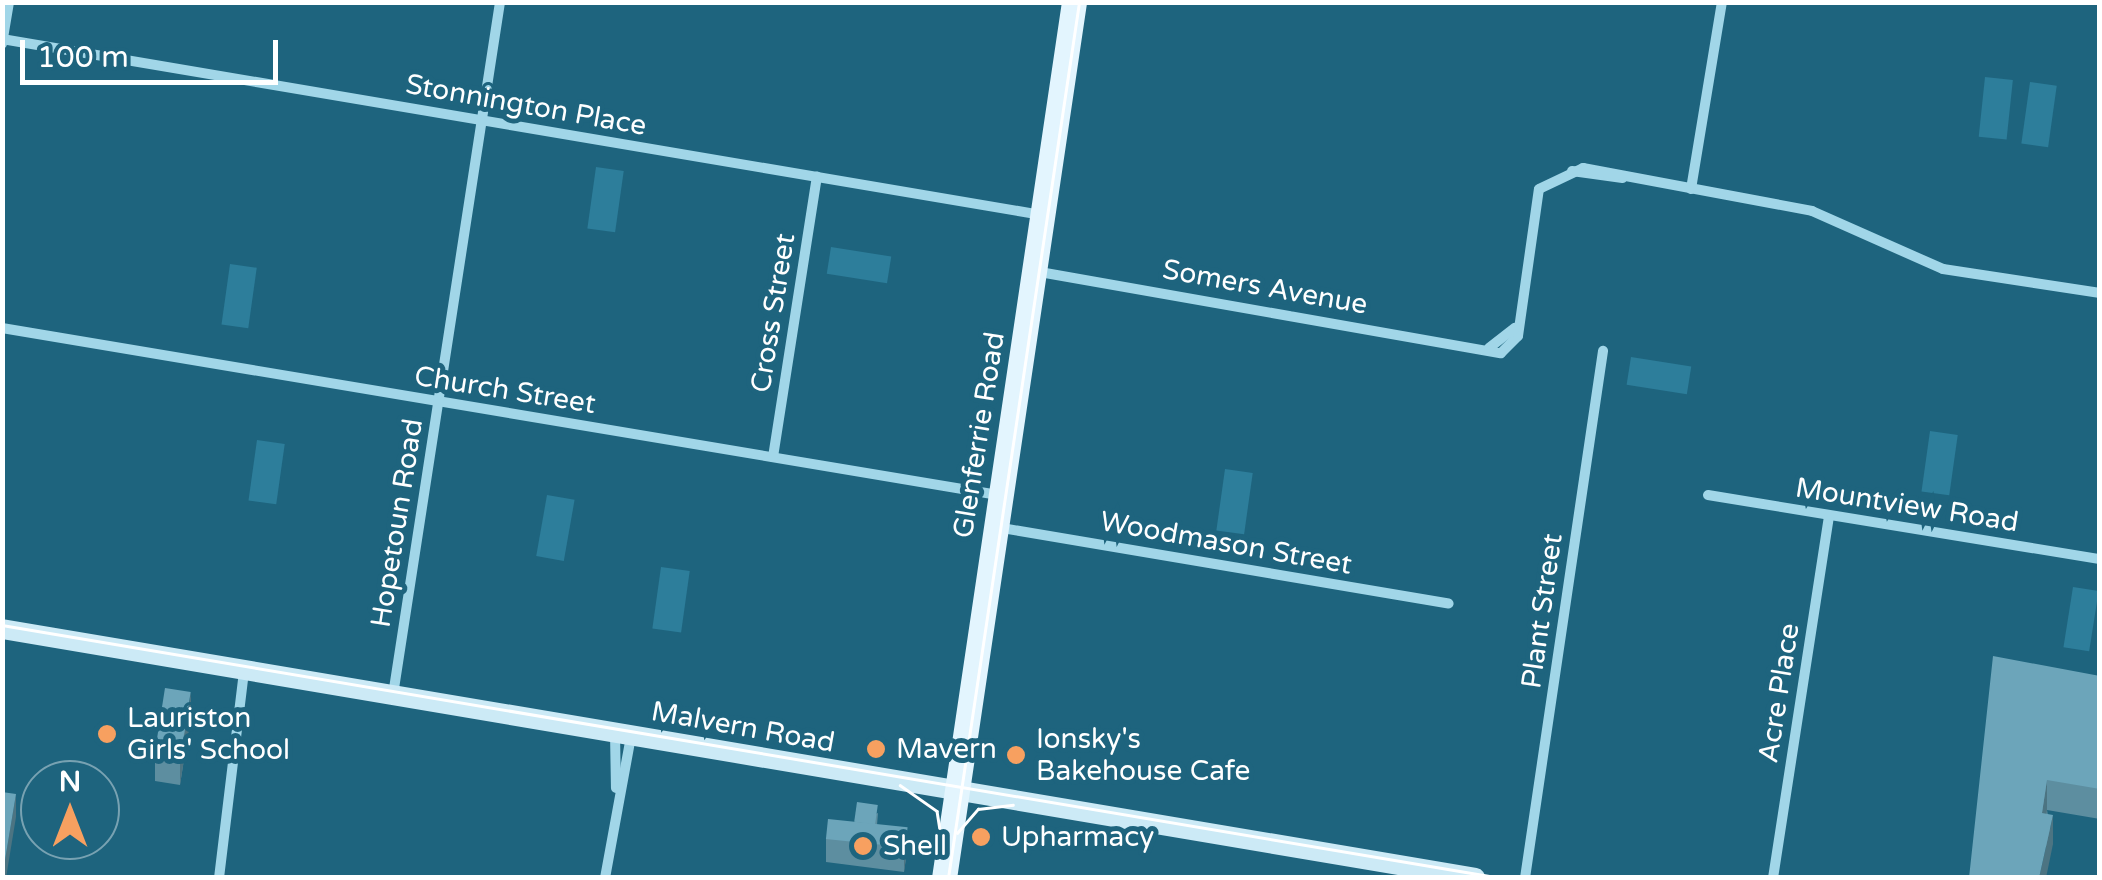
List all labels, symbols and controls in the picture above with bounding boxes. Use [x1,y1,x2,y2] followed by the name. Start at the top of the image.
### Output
[25,20,282,82] scale bar
[37,39,129,76] text: 100 m
[403,67,649,143] street label: Stonnington Place
[744,231,802,395] street label: Cross Street
[1160,252,1370,322] street label: Somers Avenue
[946,329,1012,541] street label: Glenferrie Road
[412,359,598,421] street label: Church Street
[364,416,430,630] street label: Hopetoun Road
[1793,471,2021,539] street label: Mountview Road
[1098,504,1354,582] street label: Woodmason Street
[1515,531,1569,691] street label: Plant Street
[1751,621,1807,765] street label: Acre Place
[649,694,837,760] street label: Malvern Road
[127,701,290,767] place label: Lauriston Girls' School
[1036,722,1250,788] place label: Ionsky's Bakehouse Cafe
[96,723,118,745] marker: Lauriston Girls' School
[896,732,997,766] place label: Mavern
[865,738,887,760] marker: Mavern
[1005,744,1027,766] marker: Ionsky's Bakehouse Cafe
[20,760,120,860] north arrow
[59,765,81,799] text: N
[1001,820,1154,854] place label: Upharmacy
[970,826,992,848] marker: Upharmacy
[883,829,947,863] place label: Shell
[852,835,874,857] marker: Shell

